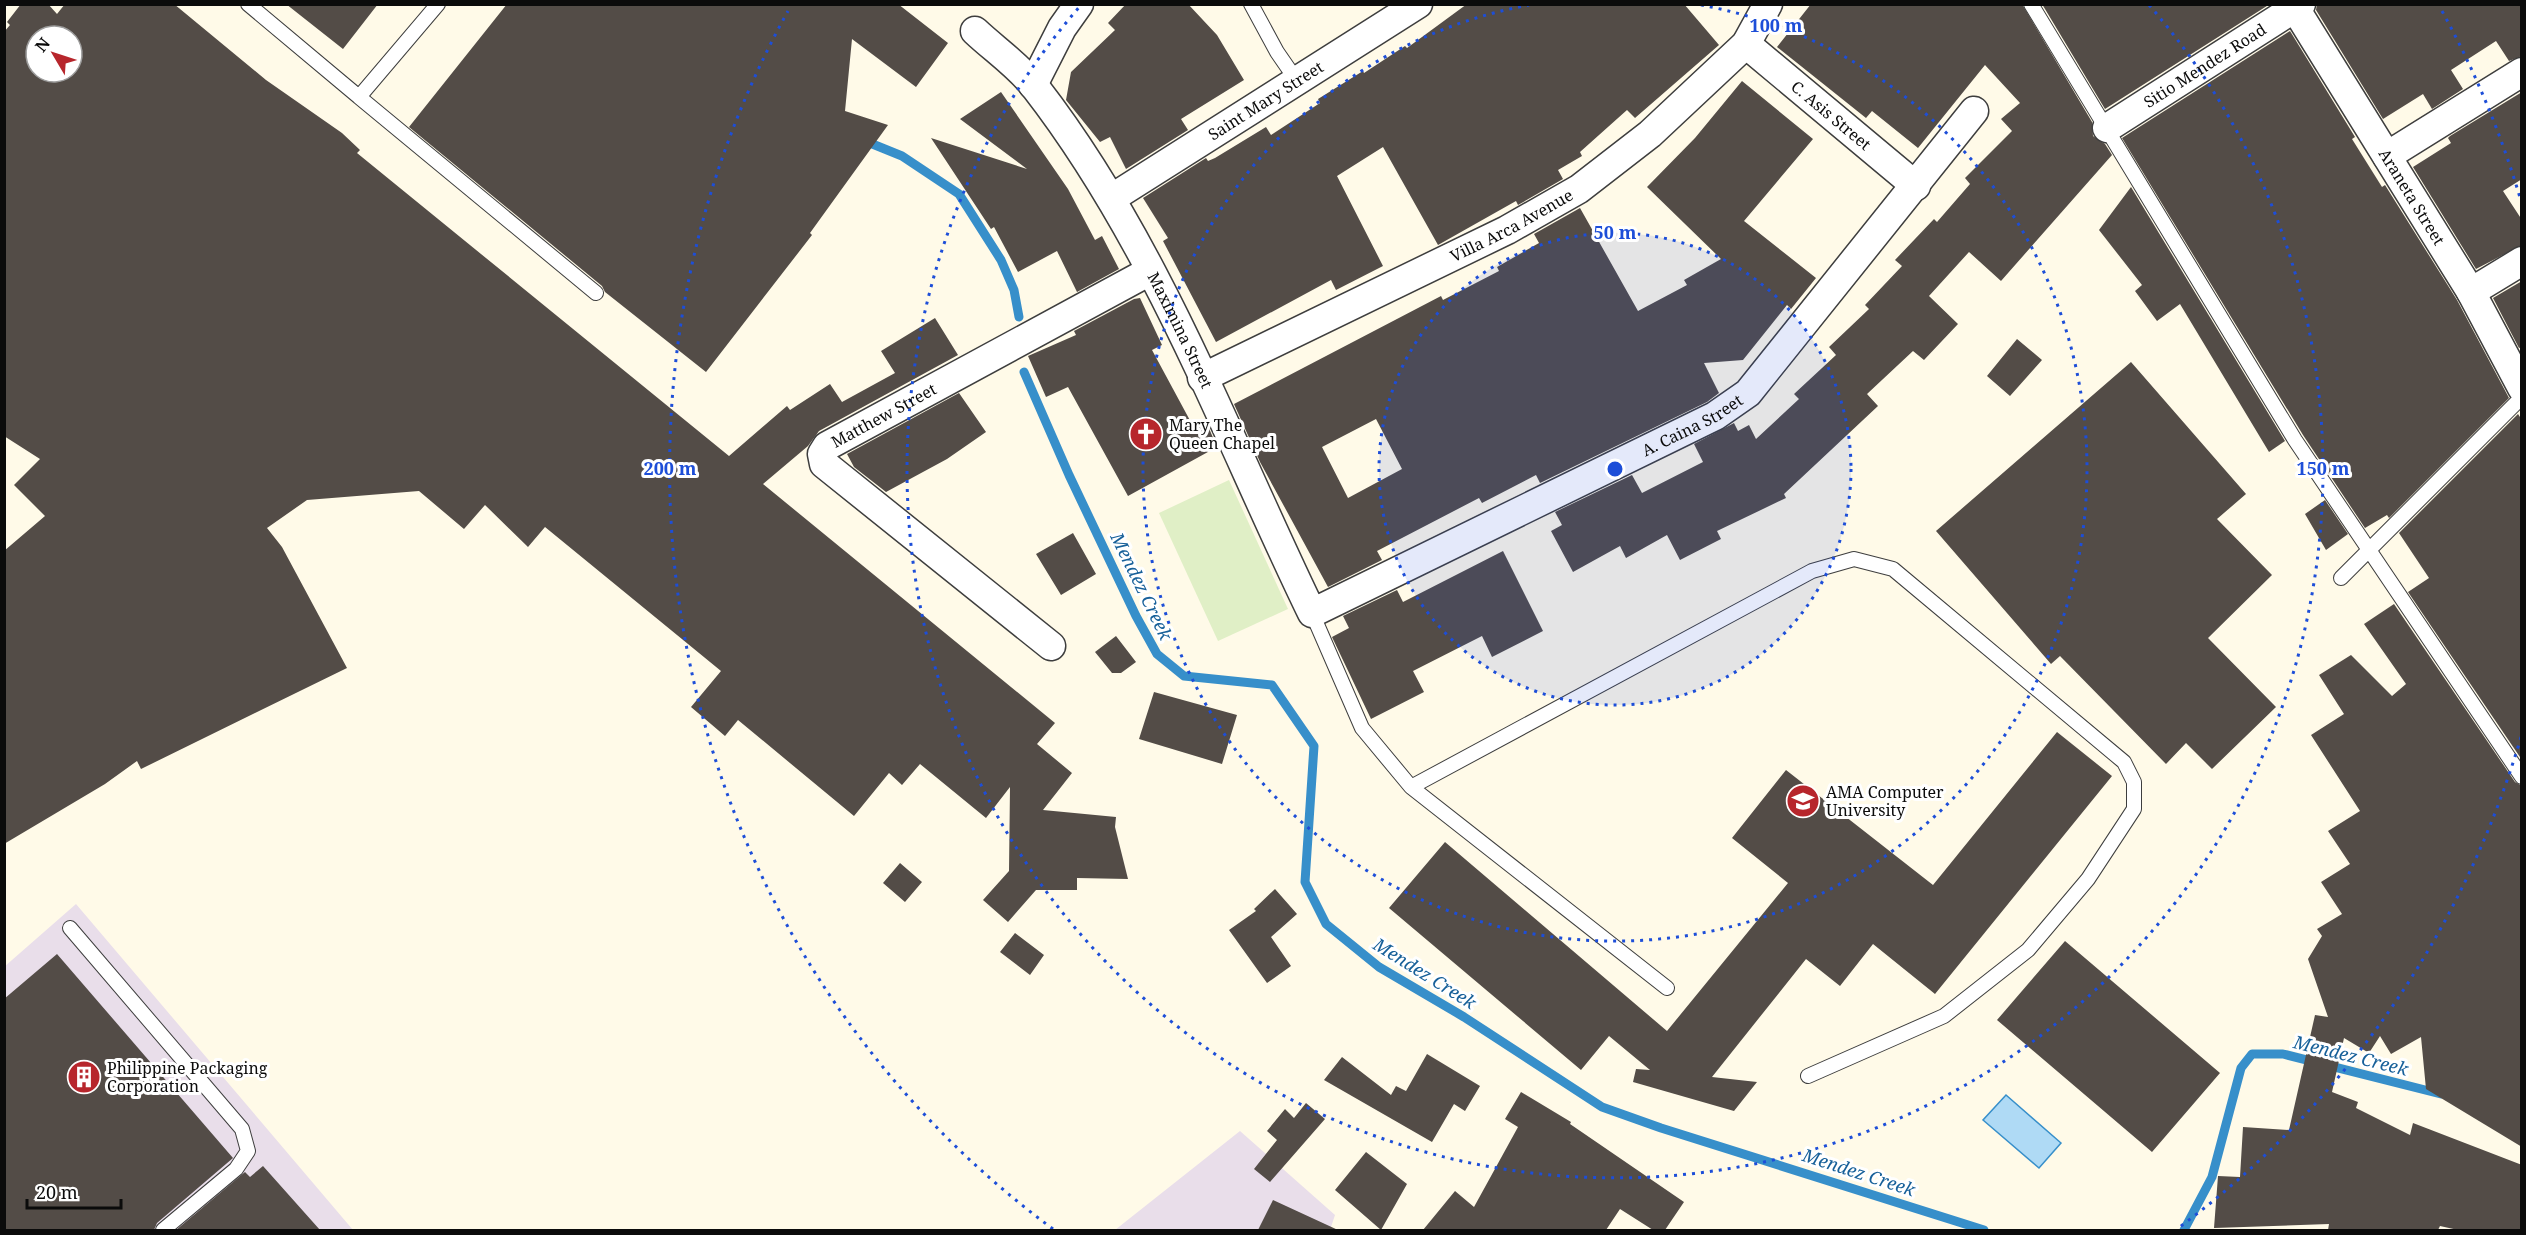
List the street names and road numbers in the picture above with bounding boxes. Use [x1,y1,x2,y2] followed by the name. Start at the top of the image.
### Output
[2139,18,2270,113] street label: Sitio Mendez Road
[1204,56,1328,145] street label: Saint Mary Street
[1787,75,1876,155] street label: C. Asis Street
[2374,144,2450,250] street label: Araneta Street
[1446,184,1577,267] street label: Villa Arca Avenue
[1143,268,1218,392] street label: Maximina Street
[827,378,940,453] street label: Matthew Street
[1638,389,1747,461] street label: A. Caina Street

